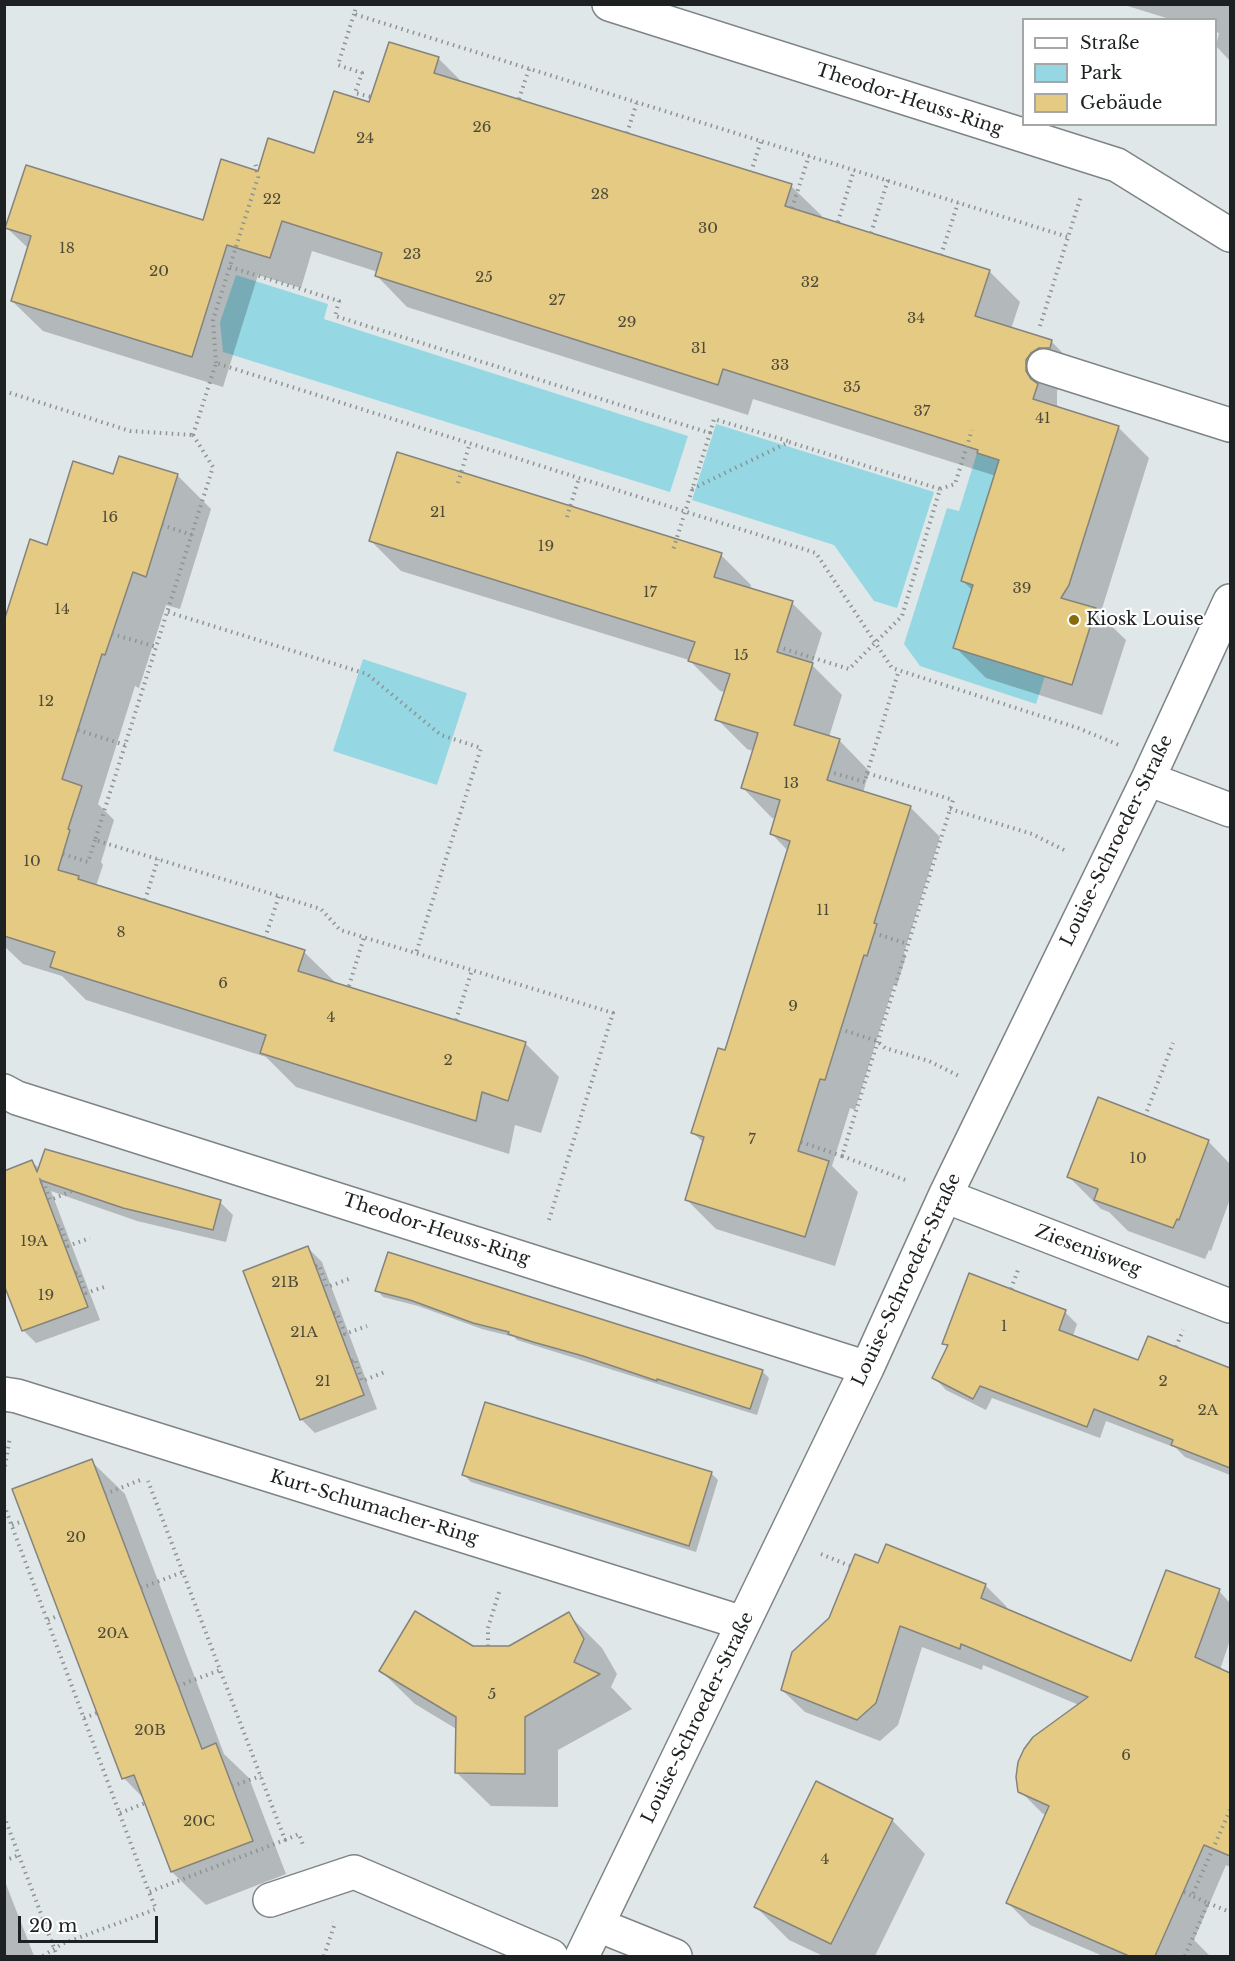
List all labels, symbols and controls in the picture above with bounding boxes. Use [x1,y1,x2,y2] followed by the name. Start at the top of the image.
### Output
[1022,18,1217,126] legend
[1080,32,1140,54] text: Straße
[813,60,1005,140] street label: Theodor-Heuss-Ring
[1080,62,1122,84] text: Park
[1080,92,1162,114] text: Gebäude
[473,119,491,137] house number: 26
[356,130,374,148] house number: 24
[591,186,609,204] house number: 28
[263,191,281,209] house number: 22
[698,220,718,238] house number: 30
[59,240,75,258] house number: 18
[403,246,421,264] house number: 23
[149,263,169,281] house number: 20
[475,269,493,287] house number: 25
[801,274,819,292] house number: 32
[549,292,565,310] house number: 27
[907,310,925,328] house number: 34
[618,314,636,332] house number: 29
[691,340,707,358] house number: 31
[771,357,789,375] house number: 33
[843,379,861,397] house number: 35
[914,403,930,421] house number: 37
[1035,410,1051,428] house number: 41
[430,504,446,522] house number: 21
[102,509,118,527] house number: 16
[538,538,554,556] house number: 19
[1013,580,1031,598] house number: 39
[643,584,657,602] house number: 17
[54,601,70,619] house number: 14
[1086,609,1204,631] place label: Kiosk Louise
[1067,613,1081,627] marker: Kiosk Louise
[733,647,749,665] house number: 15
[38,693,54,711] house number: 12
[1056,732,1178,950] street label: Louise-Schroeder-Straße
[783,775,799,793] house number: 13
[23,853,41,871] house number: 10
[816,902,830,920] house number: 11
[116,924,126,942] house number: 8
[218,975,228,993] house number: 6
[788,998,798,1016] house number: 9
[327,1009,335,1027] house number: 4
[443,1052,453,1070] house number: 2
[748,1131,756,1149] house number: 7
[1129,1150,1147,1168] house number: 10
[848,1170,966,1390] street label: Louise-Schroeder-Straße
[340,1190,532,1270] street label: Theodor-Heuss-Ring
[1032,1221,1144,1281] street label: Ziesenisweg
[20,1233,48,1251] house number: 19A
[271,1274,299,1292] house number: 21B
[38,1287,54,1305] house number: 19
[1001,1318,1007,1336] house number: 1
[290,1324,318,1342] house number: 21A
[315,1373,331,1391] house number: 21
[1158,1373,1168,1391] house number: 2
[1198,1402,1218,1420] house number: 2A
[267,1466,481,1550] street label: Kurt-Schumacher-Ring
[66,1529,86,1547] house number: 20
[637,1609,759,1827] street label: Louise-Schroeder-Straße
[97,1625,129,1643] house number: 20A
[488,1686,496,1704] house number: 5
[134,1722,166,1740] house number: 20B
[1121,1747,1131,1765] house number: 6
[183,1813,215,1831] house number: 20C
[821,1851,829,1869] house number: 4
[21,1904,160,1942] scale bar
[29,1915,77,1937] text: 20 m

